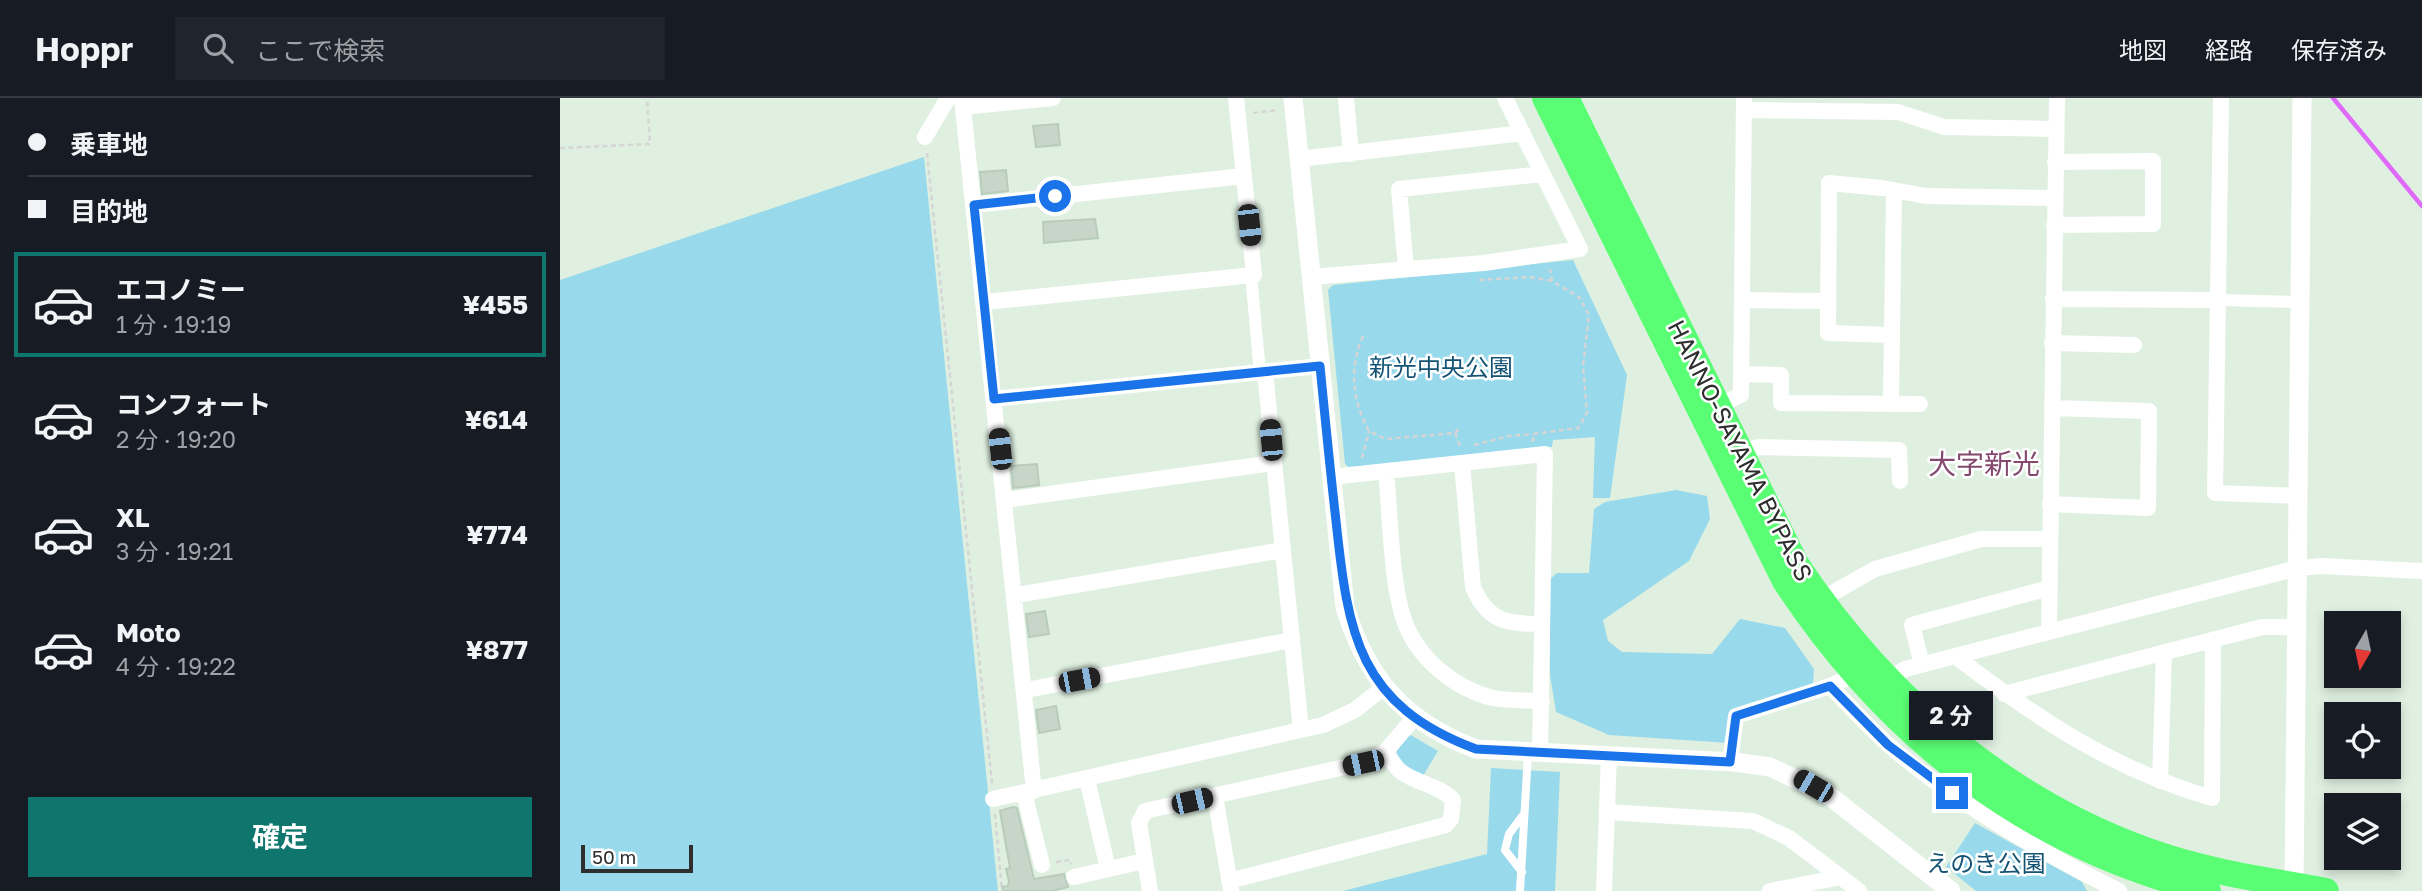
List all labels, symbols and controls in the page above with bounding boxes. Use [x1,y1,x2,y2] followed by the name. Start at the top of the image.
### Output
[175,17,665,80] search box
[35,29,133,68] text: Hoppr
[199,29,237,67] icon: search
[255,35,385,66] text: ここで検索
[2119,35,2167,64] text: 地図
[2205,35,2253,64] text: 経路
[2291,35,2387,64] text: 保存済み
[70,129,148,160] text: 乗車地
[1039,180,1071,212] route start
[70,196,148,227] text: 目的地
[1237,203,1262,247] car
[32,273,95,336] icon: car
[116,274,246,305] text: エコノミー
[463,289,528,320] text: ¥455
[116,310,231,338] text: 1 分 · 19:19
[1662,315,1820,585] street label: HANNO-SAYAMA BYPASS
[1369,352,1513,381] park label: 新光中央公園
[32,388,95,451] icon: car
[116,389,271,420] text: コンフォート
[465,404,528,435] text: ¥614
[1259,418,1284,462] car
[116,425,236,453] text: 2 分 · 19:20
[988,427,1013,471] car
[1928,447,2040,480] district label: 大字新光
[116,502,150,533] text: XL
[32,503,95,566] icon: car
[466,519,528,550] text: ¥774
[116,537,233,565] text: 3 分 · 19:21
[2324,611,2401,688] north arrow
[2324,611,2401,870] map controls
[116,617,181,648] text: Moto
[32,618,95,681] icon: car
[466,634,528,665] text: ¥877
[116,652,236,680] text: 4 分 · 19:22
[1057,666,1102,694] car
[1910,692,1994,740] callout: 2 分
[1930,701,1972,729] text: 2 分
[2324,702,2401,779] button: locate
[1341,748,1386,778] car
[1790,766,1837,806] car
[1936,777,1968,809] route end
[1170,786,1215,816] car
[2324,793,2401,870] button: layers
[28,797,532,877] button: 確定
[581,842,693,874] scale bar
[592,845,636,868] text: 50 m
[1926,848,2046,877] park label: えのき公園

